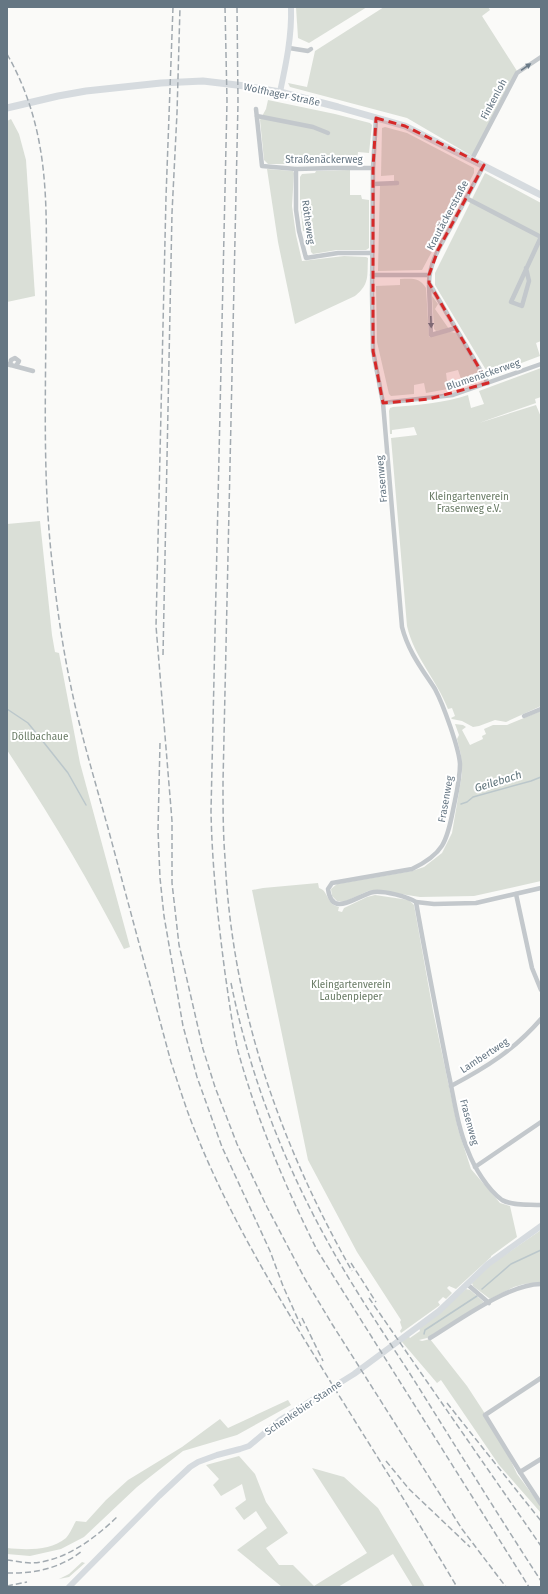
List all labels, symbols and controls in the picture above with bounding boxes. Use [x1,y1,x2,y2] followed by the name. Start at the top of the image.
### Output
[521,63,532,71] one-way arrow
[478,77,510,122] street label: Finkenloh
[242,81,321,109] street label: Wolfhager Straße
[285,154,364,166] street label: Straßenäckerweg
[424,179,471,252] street label: Krautäckerstraße
[299,199,317,246] street label: Rötheweg
[427,316,434,328] one-way arrow
[445,356,522,393] street label: Blumenäckerweg
[374,454,390,503] street label: Frasenweg
[429,491,509,515] park label: Kleingartenverein Frasenweg e.V.
[12,731,68,743] park label: Döllbachaue
[473,768,523,795] water label: Geilebach
[436,774,456,823] street label: Frasenweg
[311,979,391,1003] park label: Kleingartenverein Laubenpieper
[458,1035,512,1076] street label: Lambertweg
[457,1098,481,1147] street label: Frasenweg
[263,1378,344,1438] street label: Schenkebier Stanne

